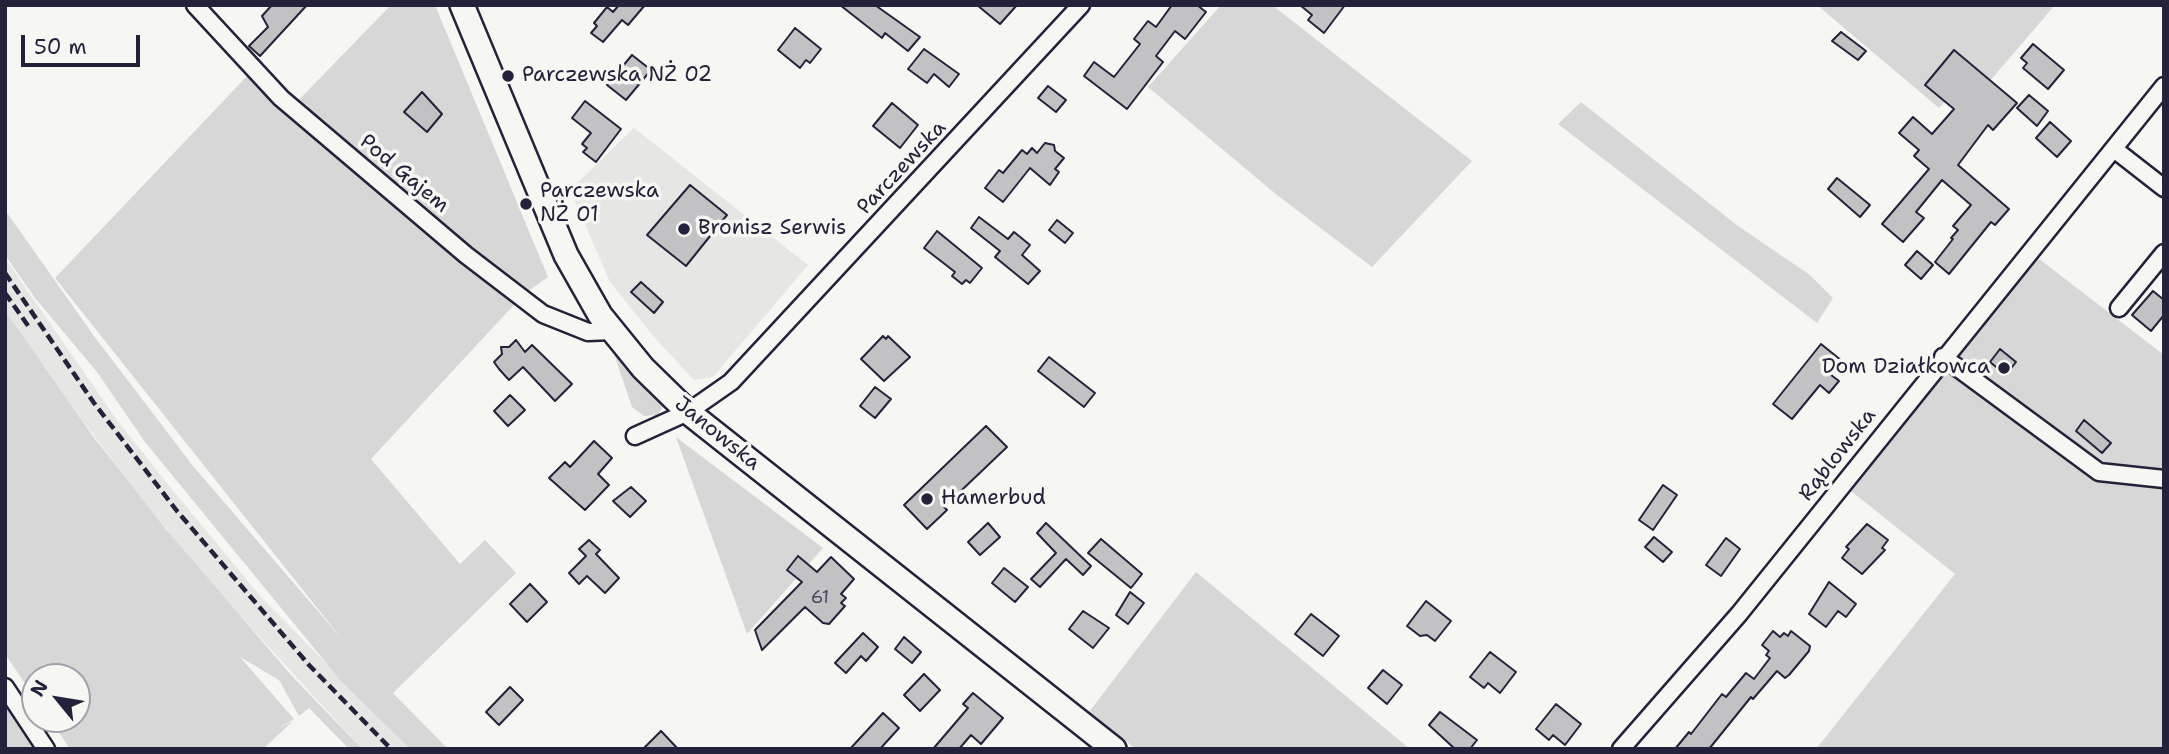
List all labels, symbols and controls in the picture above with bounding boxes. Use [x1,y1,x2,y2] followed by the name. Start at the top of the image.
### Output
[24,21,144,65] scale bar
[34,33,87,61] text: 50 m
[522,63,712,89] place label: Parczewska NŻ 02
[500,68,516,84] marker: Parczewska NŻ 02
[852,116,952,220] street label: Parczewska
[354,129,454,219] street label: Pod Gajem
[540,179,659,229] place label: Parczewska NŻ 01
[518,196,534,212] marker: Parczewska NŻ 01
[698,216,846,242] place label: Bronisz Serwis
[676,221,692,237] marker: Bronisz Serwis
[1822,355,1990,381] place label: Dom Działkowca
[1996,360,2012,376] marker: Dom Działkowca
[669,392,765,476] street label: Janowska
[1794,404,1882,506] street label: Rąblowska
[941,486,1046,512] place label: Hamerbud
[919,491,935,507] marker: Hamerbud
[811,587,829,609] house number: 61
[21,663,91,733] north arrow
[25,675,54,701] text: N

